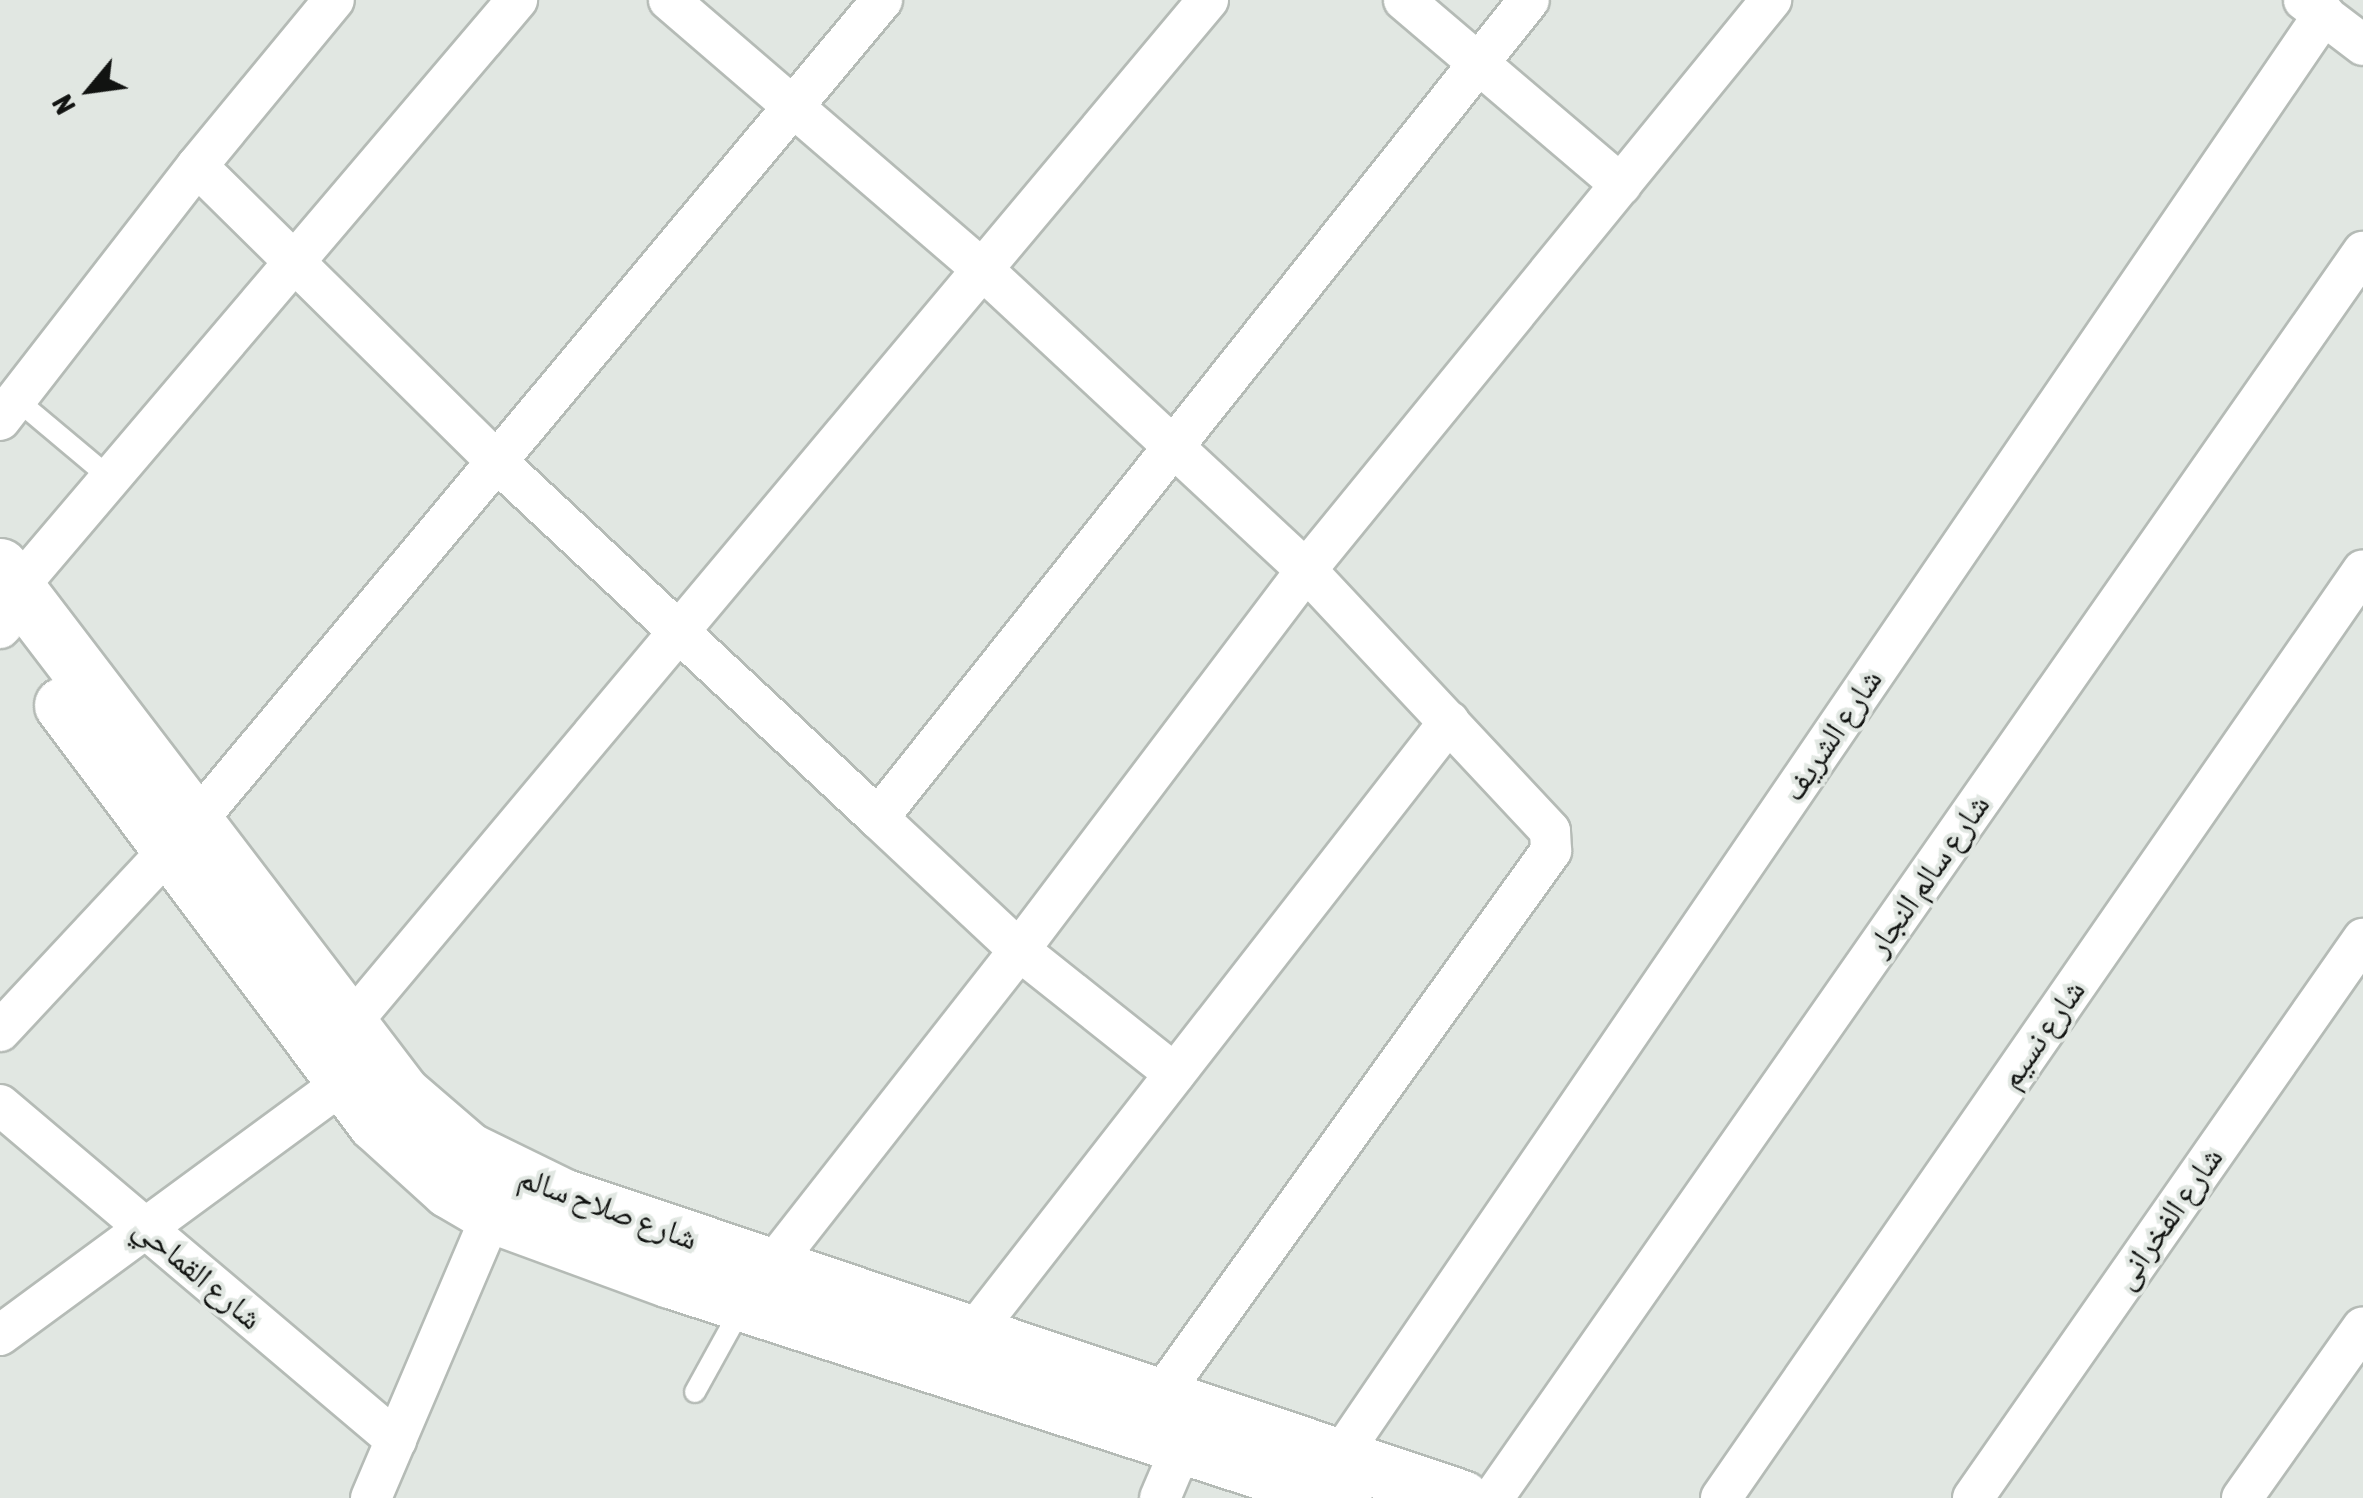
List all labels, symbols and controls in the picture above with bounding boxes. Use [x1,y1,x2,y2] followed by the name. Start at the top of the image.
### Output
[40,40,140,140] north arrow
[46,90,82,120] text: N
[1774,662,1890,808] street label: شارع الشريف
[1858,787,1998,963] street label: شارع سالم النجار
[1991,972,2093,1096] street label: شارع نسيم
[2105,1140,2231,1296] street label: شارع الفخرانى
[513,1158,703,1258] street label: شارع صلاح سالم
[126,1208,270,1338] street label: شارع القماحي

